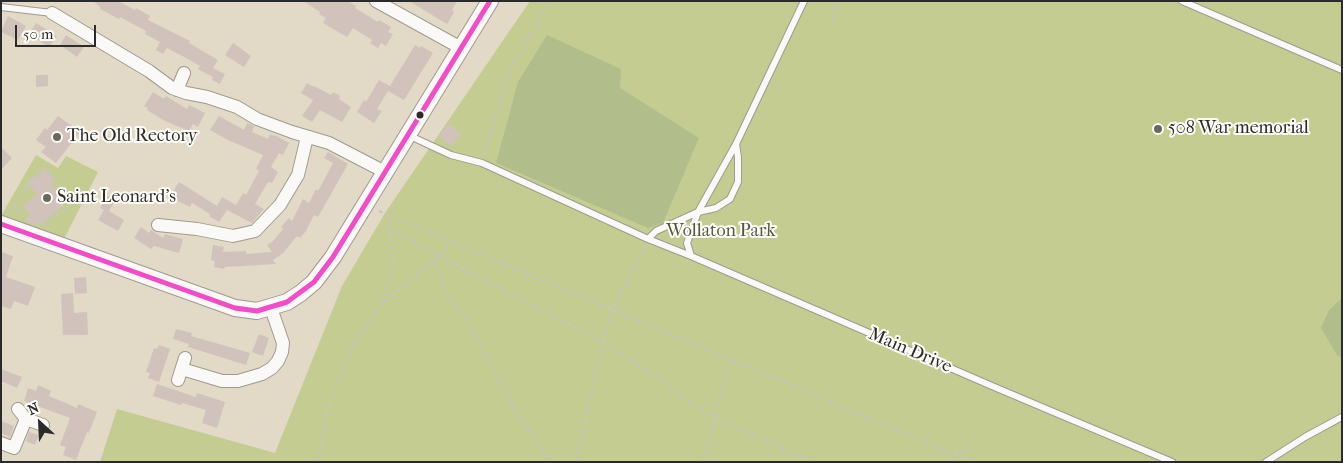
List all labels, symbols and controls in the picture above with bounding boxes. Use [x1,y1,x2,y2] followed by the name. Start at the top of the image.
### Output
[18,15,99,47] scale bar
[23,25,53,43] text: 50 m
[415,110,425,120] unlabelled marker
[1168,118,1309,140] place label: 508 War memorial
[1152,123,1164,135] marker: 508 War memorial
[67,126,197,148] place label: The Old Rectory
[51,131,63,143] marker: The Old Rectory
[57,187,176,209] place label: Saint Leonard's
[41,192,53,204] marker: Saint Leonard's
[666,221,776,243] park label: Wollaton Park
[865,324,955,378] street label: Main Drive
[15,398,65,448] north arrow
[25,399,42,419] text: N

